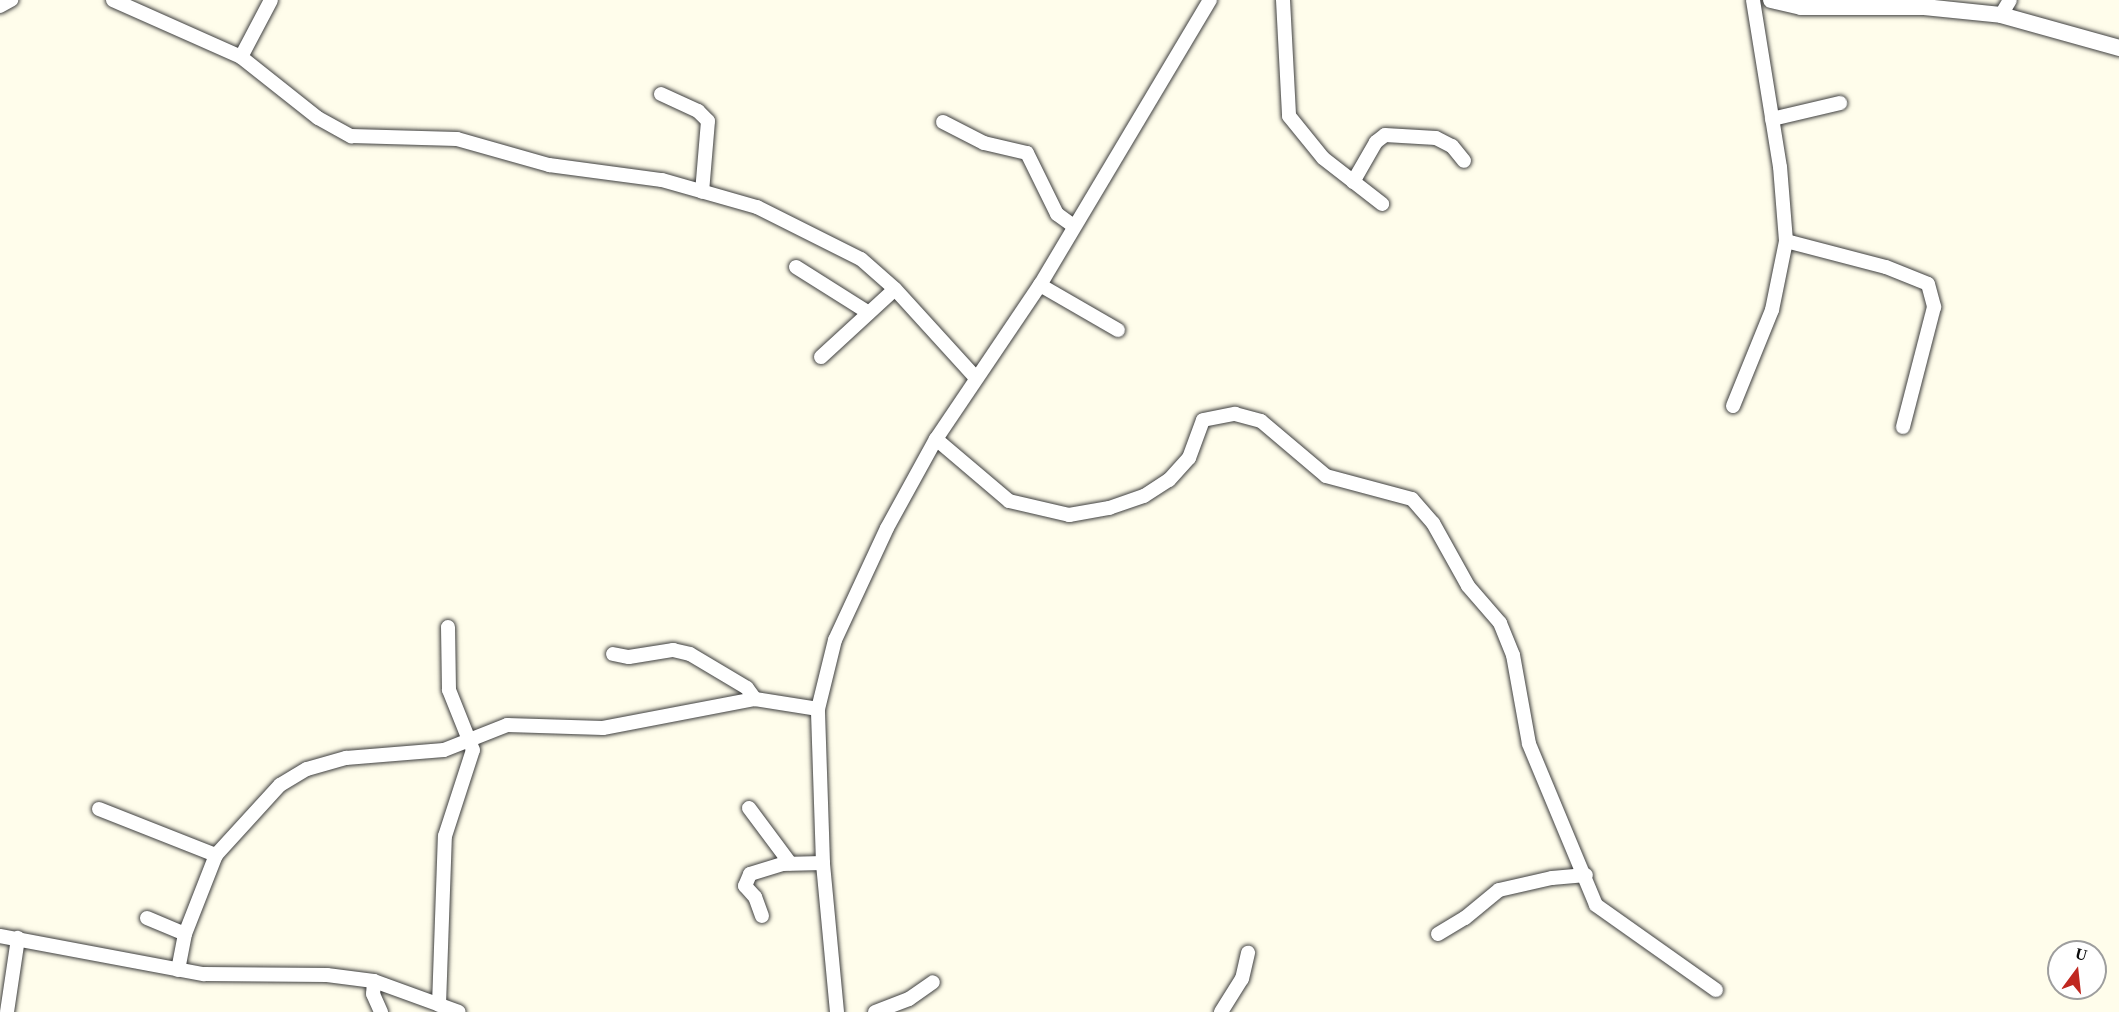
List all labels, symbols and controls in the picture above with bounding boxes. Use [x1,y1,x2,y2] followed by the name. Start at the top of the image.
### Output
[2047,940,2107,1000] north arrow
[2073,944,2089,964] text: U

